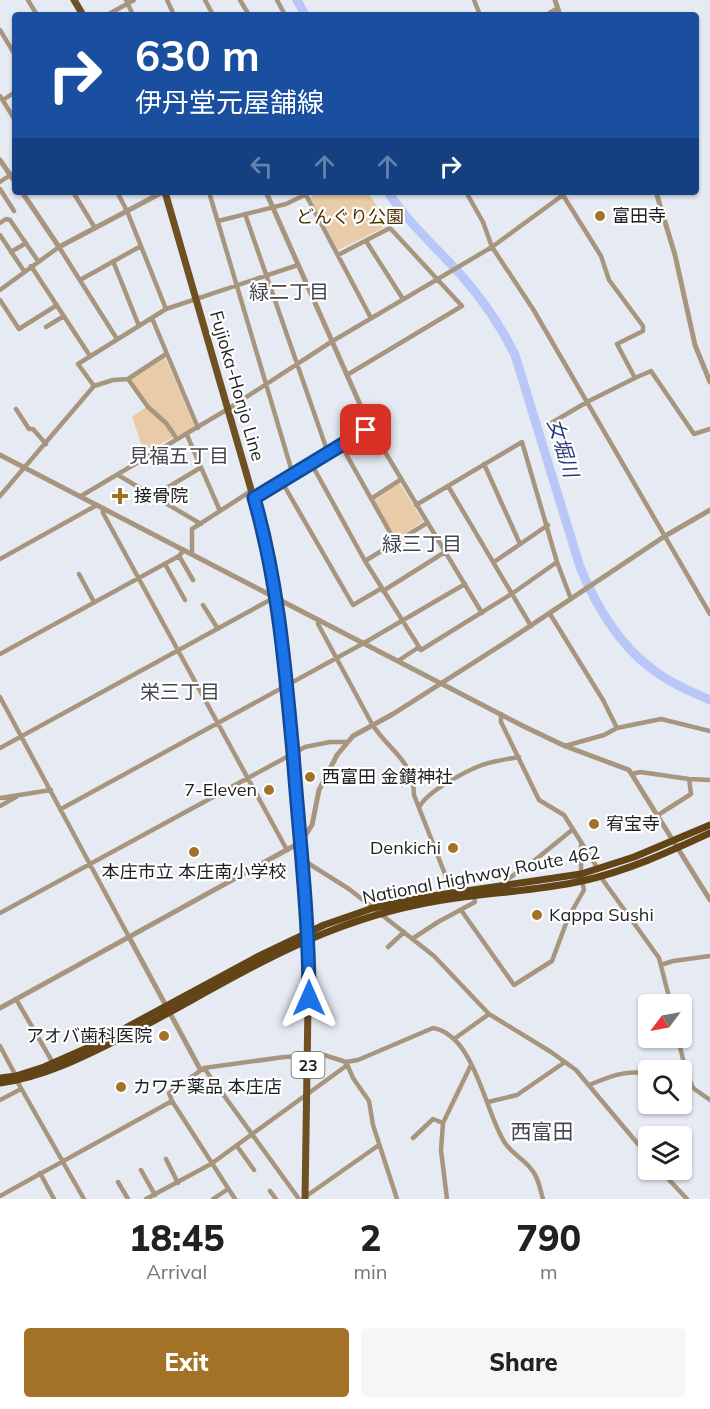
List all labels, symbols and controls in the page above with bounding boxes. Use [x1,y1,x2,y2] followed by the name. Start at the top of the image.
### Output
[135,29,260,82] text: 630 m
[36,36,114,114] icon: right
[135,85,324,119] text: 伊丹堂元屋舗線
[245,150,278,183] icon: left
[308,150,341,183] icon: ahead
[371,150,404,183] icon: ahead
[434,150,467,183] icon: right
[612,204,666,227] place label: 富田寺
[296,205,404,228] park label: どんぐり公園
[593,209,607,223] marker: 富田寺
[249,279,329,304] district label: 緑二丁目
[205,308,270,464] street label: Fujioka-Honjo Line
[340,404,391,455] pin
[349,413,382,446] icon: arrive
[543,416,585,482] water label: 女堀川
[129,443,229,468] district label: 見福五丁目
[134,484,188,507] place label: 接骨院
[111,487,129,505] marker: 接骨院
[382,531,462,556] district label: 緑三丁目
[140,679,220,704] district label: 栄三丁目
[322,765,453,788] place label: 西富田 金鑚神社
[303,770,317,784] marker: 西富田 金鑚神社
[184,778,257,801] place label: 7-Eleven
[262,783,276,797] marker: 7-Eleven
[606,812,660,835] place label: 宥宝寺
[587,817,601,831] marker: 宥宝寺
[370,836,441,859] place label: Denkichi
[360,840,602,909] street label: National Highway Route 462
[446,841,460,855] marker: Denkichi
[187,845,201,859] marker: 本庄市立 本庄南小学校
[102,860,286,883] place label: 本庄市立 本庄南小学校
[549,903,654,926] place label: Kappa Sushi
[530,908,544,922] marker: Kappa Sushi
[277,966,341,1030] position arrow
[638,994,692,1048] north arrow
[638,994,692,1180] map controls
[26,1024,152,1047] place label: アオバ歯科医院
[157,1029,171,1043] marker: アオバ歯科医院
[292,1052,324,1078] road number: 23
[638,1060,692,1114] button: search
[133,1075,282,1098] place label: カワチ薬品 本庄店
[114,1080,128,1094] marker: カワチ薬品 本庄店
[511,1118,574,1144] district label: 西富田
[638,1126,692,1180] button: layers
[129,1215,225,1260] text: 18:45
[360,1215,381,1260] text: 2
[516,1215,581,1260] text: 790
[146,1259,207,1284] text: Arrival
[353,1259,388,1284] text: min
[540,1259,558,1284] text: m
[24,1328,349,1397] button: Exit
[361,1328,686,1397] button: Share

